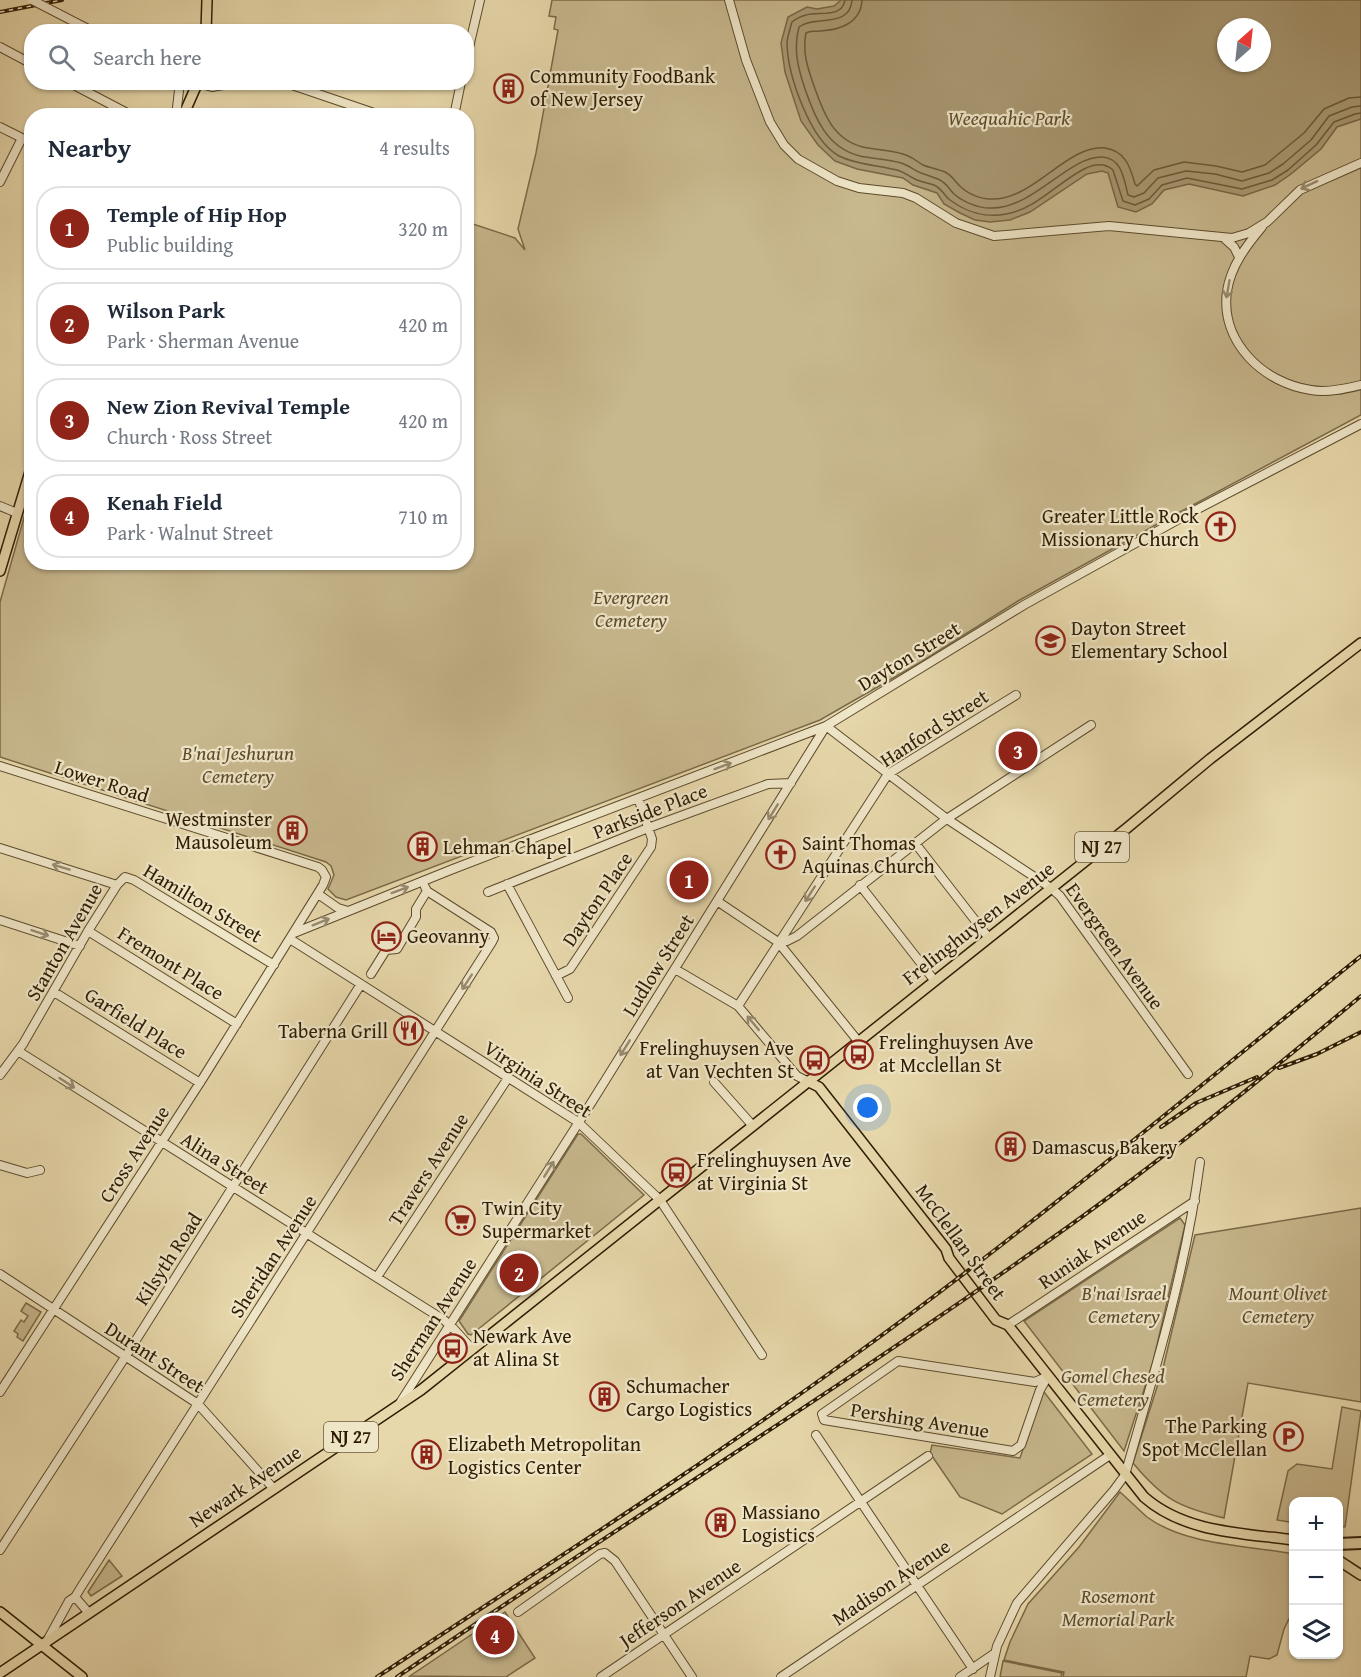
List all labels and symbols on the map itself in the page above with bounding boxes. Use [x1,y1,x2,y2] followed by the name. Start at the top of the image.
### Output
[1217,18,1271,72] north arrow
[530,61,716,113] place label: Community FoodBank of New Jersey
[493,72,525,104] building icon: Community FoodBank of New Jersey
[948,103,1071,132] park label: Weequahic Park
[1301,180,1319,192] one-way arrow
[1223,279,1234,299] one-way arrow
[1041,501,1200,553] place label: Greater Little Rock Missionary Church
[1204,511,1236,543] church icon: Greater Little Rock Missionary Church
[592,582,669,634] park label: Evergreen Cemetery
[1071,613,1228,665] place label: Dayton Street Elementary School
[852,614,966,698] street label: Dayton Street
[1034,624,1066,656] school or university icon: Dayton Street Elementary School
[874,682,994,774] street label: Hanford Street
[998,728,1038,774] pin: 3
[181,738,294,790] park label: B'nai Jeshurun Cemetery
[51,752,153,809] street label: Lower Road
[713,759,732,770] one-way arrow
[588,775,711,846] street label: Parkside Place
[767,803,779,820] one-way arrow
[166,804,273,856] place label: Westminster Mausoleum
[277,814,309,846] building icon: Westminster Mausoleum
[802,828,935,880] place label: Saint Thomas Aquinas Church
[406,831,438,863] building icon: Lehman Chapel
[443,832,573,861] place label: Lehman Chapel
[1075,832,1129,862] road number: NJ 27
[765,838,797,870] church icon: Saint Thomas Aquinas Church
[554,846,639,952] street label: Dayton Place
[896,854,1060,991] street label: Frelinghuysen Avenue
[138,856,268,949] street label: Hamilton Street
[670,858,708,902] pin: 1
[52,861,71,872] one-way arrow
[1059,876,1172,1015] street label: Evergreen Avenue
[18,877,109,1006] street label: Stanton Avenue
[390,884,409,895] one-way arrow
[804,885,816,901] one-way arrow
[615,908,701,1022] street label: Ludlow Street
[311,916,329,927] one-way arrow
[113,918,230,1007] street label: Fremont Place
[370,920,402,952] hotel icon: Geovanny
[407,921,489,950] place label: Geovanny
[30,929,49,940] one-way arrow
[460,973,472,990] one-way arrow
[80,980,193,1066] street label: Garfield Place
[393,1015,425,1047] restaurant icon: Taberna Grill
[278,1016,388,1045] place label: Taberna Grill
[746,1016,760,1031] one-way arrow
[879,1027,1033,1079] place label: Frelinghuysen Ave at Mcclellan St
[478,1033,598,1124] street label: Virginia Street
[640,1033,794,1085] place label: Frelinghuysen Ave at Van Vechten St
[842,1038,874,1070] bus stop icon: Frelinghuysen Ave at Mcclellan St
[619,1039,631,1056] one-way arrow
[799,1044,831,1076] bus stop icon: Frelinghuysen Ave at Van Vechten St
[58,1077,75,1089] one-way arrow
[853,1093,882,1122] your location
[91,1099,176,1208] street label: Cross Avenue
[380,1107,475,1231] street label: Travers Avenue
[176,1124,275,1201] street label: Alina Street
[995,1131,1027,1163] building icon: Damascus Bakery
[1032,1132,1178,1161] place label: Damascus Bakery
[697,1145,851,1197] place label: Frelinghuysen Ave at Virginia St
[660,1156,692,1188] bus stop icon: Frelinghuysen Ave at Virginia St
[543,1161,555,1178] one-way arrow
[909,1177,1014,1306] street label: McClellan Street
[222,1189,323,1323] street label: Sheridan Avenue
[482,1193,591,1245] place label: Twin City Supermarket
[1032,1202,1152,1295] street label: Runiak Avenue
[445,1204,477,1236] supermarket icon: Twin City Supermarket
[127,1206,209,1311] street label: Kilsyth Road
[500,1250,538,1296] pin: 2
[382,1251,483,1386] street label: Sherman Avenue
[1081,1278,1167,1330] park label: B'nai Israel Cemetery
[1229,1278,1328,1330] park label: Mount Olivet Cemetery
[100,1313,211,1400] street label: Durant Street
[473,1321,572,1373] place label: Newark Ave at Alina St
[436,1332,468,1364] bus stop icon: Newark Ave at Alina St
[1061,1361,1165,1413] park label: Gomel Chesed Cemetery
[626,1371,752,1423] place label: Schumacher Cargo Logistics
[589,1381,621,1413] building icon: Schumacher Cargo Logistics
[849,1394,992,1445] street label: Pershing Avenue
[1142,1411,1267,1463] place label: The Parking Spot McClellan
[1272,1421,1304,1453] parking icon: The Parking Spot McClellan
[324,1422,378,1452] road number: NJ 27
[448,1429,641,1481] place label: Elizabeth Metropolitan Logistics Center
[183,1437,307,1534] street label: Newark Avenue
[411,1439,443,1471] building icon: Elizabeth Metropolitan Logistics Center
[742,1497,820,1549] place label: Massiano Logistics
[705,1507,737,1539] building icon: Massiano Logistics
[826,1531,956,1632] street label: Madison Avenue
[611,1551,746,1656] street label: Jefferson Avenue
[1062,1581,1175,1633] park label: Rosemont Memorial Park
[476,1612,514,1658] pin: 4

